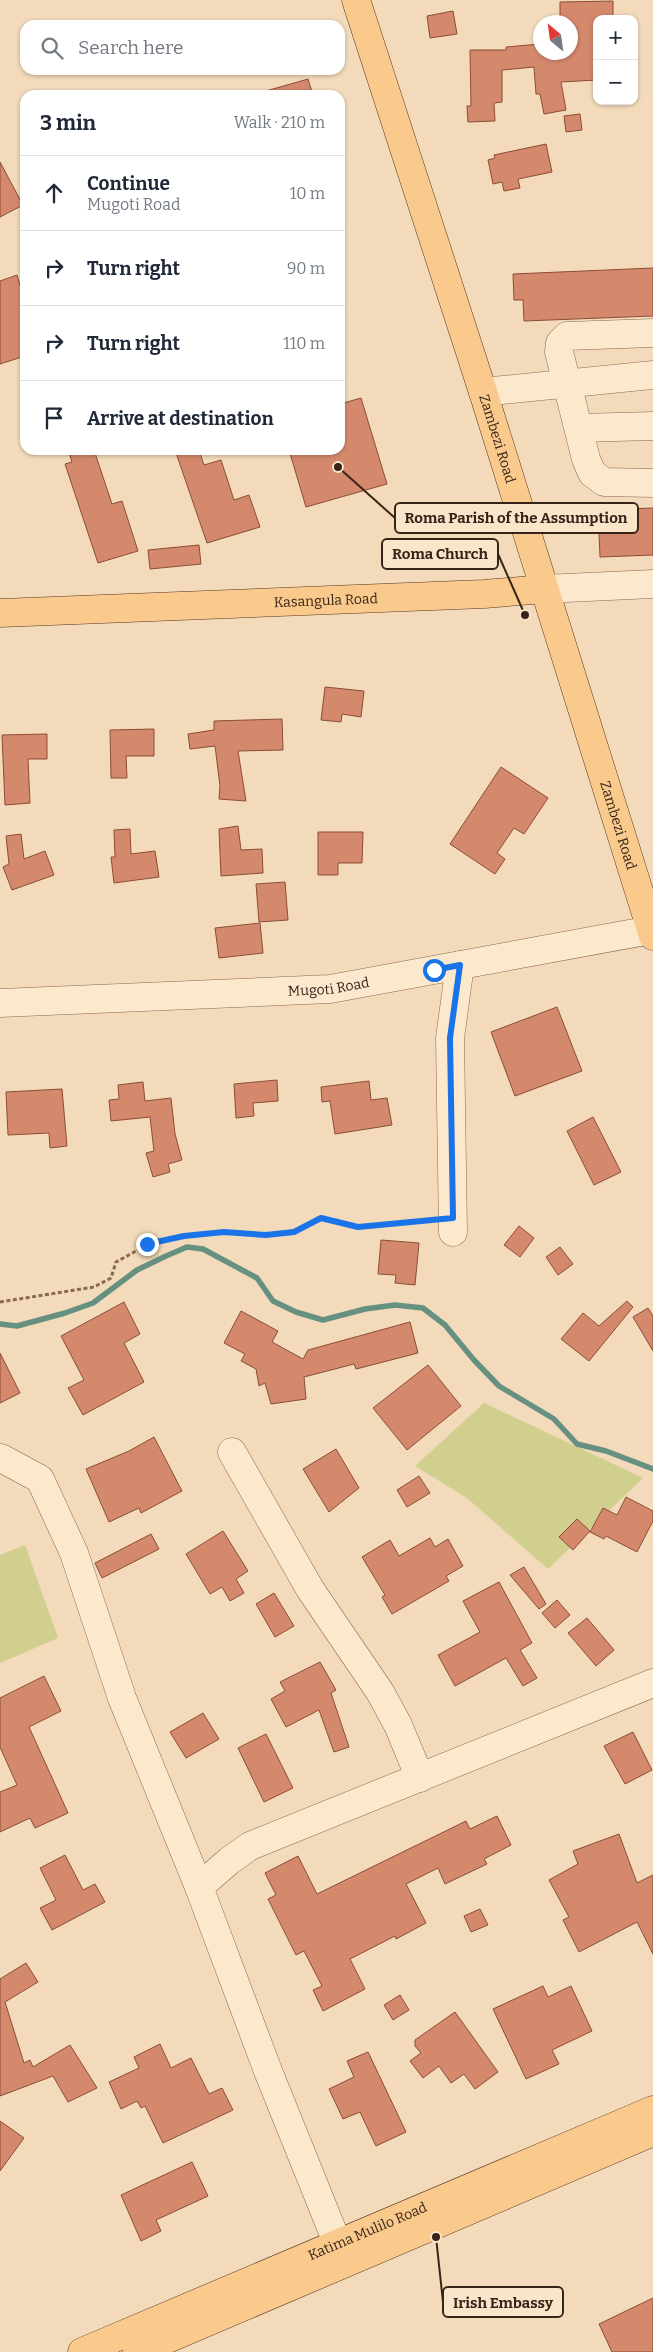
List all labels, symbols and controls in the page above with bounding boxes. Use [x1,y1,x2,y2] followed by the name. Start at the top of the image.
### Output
[533,15,578,60] north arrow
[593,15,638,105] map controls
[593,15,638,60] button: +
[20,20,345,75] search box
[38,34,66,62] icon: search
[78,36,183,59] text: Search here
[593,60,638,105] button: −
[40,110,96,136] text: 3 min
[234,113,325,132] text: Walk · 210 m
[87,172,170,195] text: Continue
[40,179,68,207] icon: ahead
[290,184,325,203] text: 10 m
[87,195,181,214] text: Mugoti Road
[40,254,68,282] icon: right
[87,257,180,280] text: Turn right
[287,259,325,278] text: 90 m
[40,329,68,357] icon: right
[87,332,180,355] text: Turn right
[283,334,325,353] text: 110 m
[475,392,519,485] street label: Zambezi Road
[40,404,68,432] icon: arrive
[87,407,274,430] text: Arrive at destination
[395,503,638,533] callout: Roma Parish of the Assumption
[405,509,628,527] text: Roma Parish of the Assumption
[382,539,498,569] callout: Roma Church
[392,545,488,563] text: Roma Church
[273,590,378,611] street label: Kasangula Road
[596,779,640,872] street label: Zambezi Road
[423,959,446,982] route start
[287,974,371,1000] street label: Mugoti Road
[136,1233,159,1256] route end
[306,2199,430,2264] street label: Katima Mulilo Road
[443,2287,563,2317] callout: Irish Embassy
[453,2294,554,2312] text: Irish Embassy

